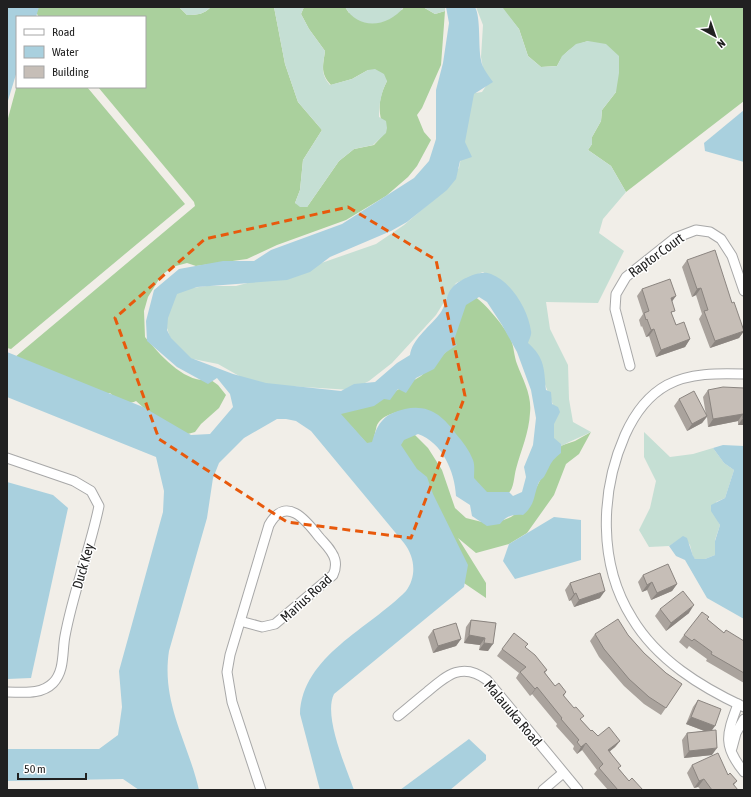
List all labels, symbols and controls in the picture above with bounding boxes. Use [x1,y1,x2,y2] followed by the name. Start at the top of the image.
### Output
[16,16,146,88] legend
[695,16,735,56] north arrow
[52,25,75,39] text: Road
[715,37,728,50] text: N
[52,45,79,59] text: Water
[52,65,90,79] text: Building
[625,230,687,280] street label: Raptor Court
[69,541,97,591] street label: Duck Key
[277,571,335,625] street label: Marius Road
[481,677,545,749] street label: Malauuka Road
[18,755,86,781] scale bar
[24,762,46,776] text: 50 m

